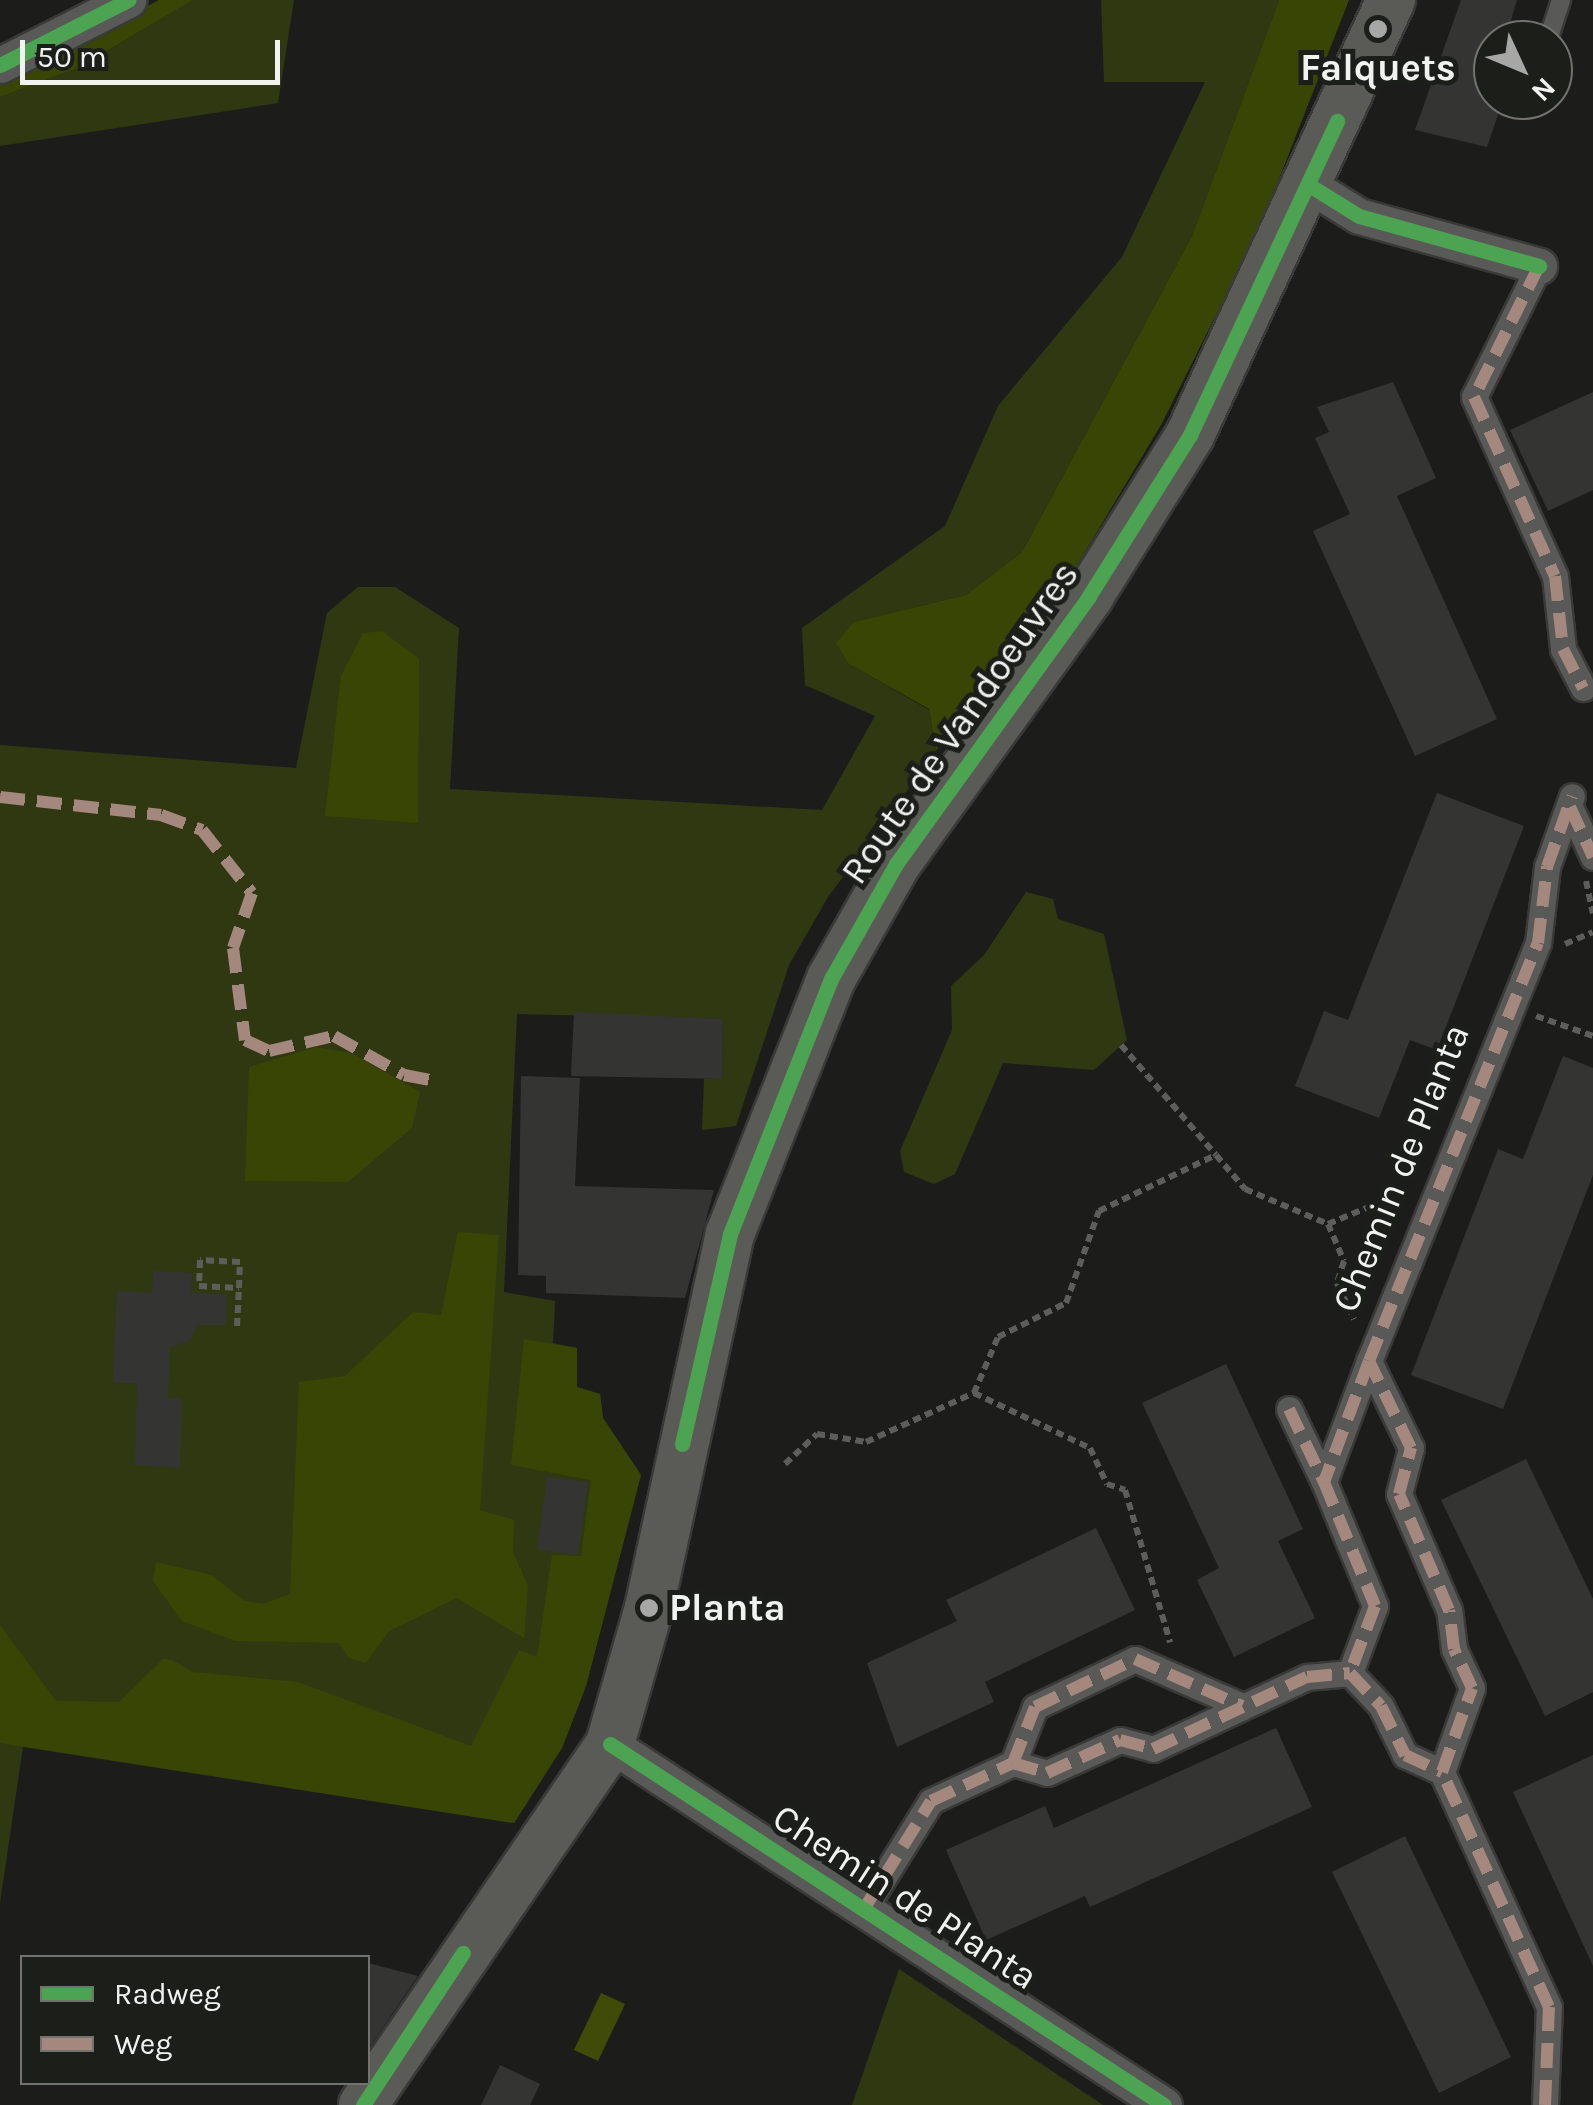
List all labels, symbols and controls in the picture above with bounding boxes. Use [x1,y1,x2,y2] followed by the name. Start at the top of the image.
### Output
[1367,18,1389,40] marker: Falquets
[25,20,285,82] scale bar
[1473,20,1573,120] north arrow
[37,39,107,75] text: 50 m
[1300,45,1456,91] place label: Falquets
[1525,71,1562,108] text: N
[831,553,1089,893] street label: Route de Vandoeuvres
[1322,1017,1480,1319] street label: Chemin de Planta
[669,1585,786,1631] place label: Planta
[638,1597,660,1619] marker: Planta
[764,1794,1046,2000] street label: Chemin de Planta
[20,1955,370,2085] legend
[114,1976,221,2012] text: Radweg
[114,2026,172,2062] text: Weg

